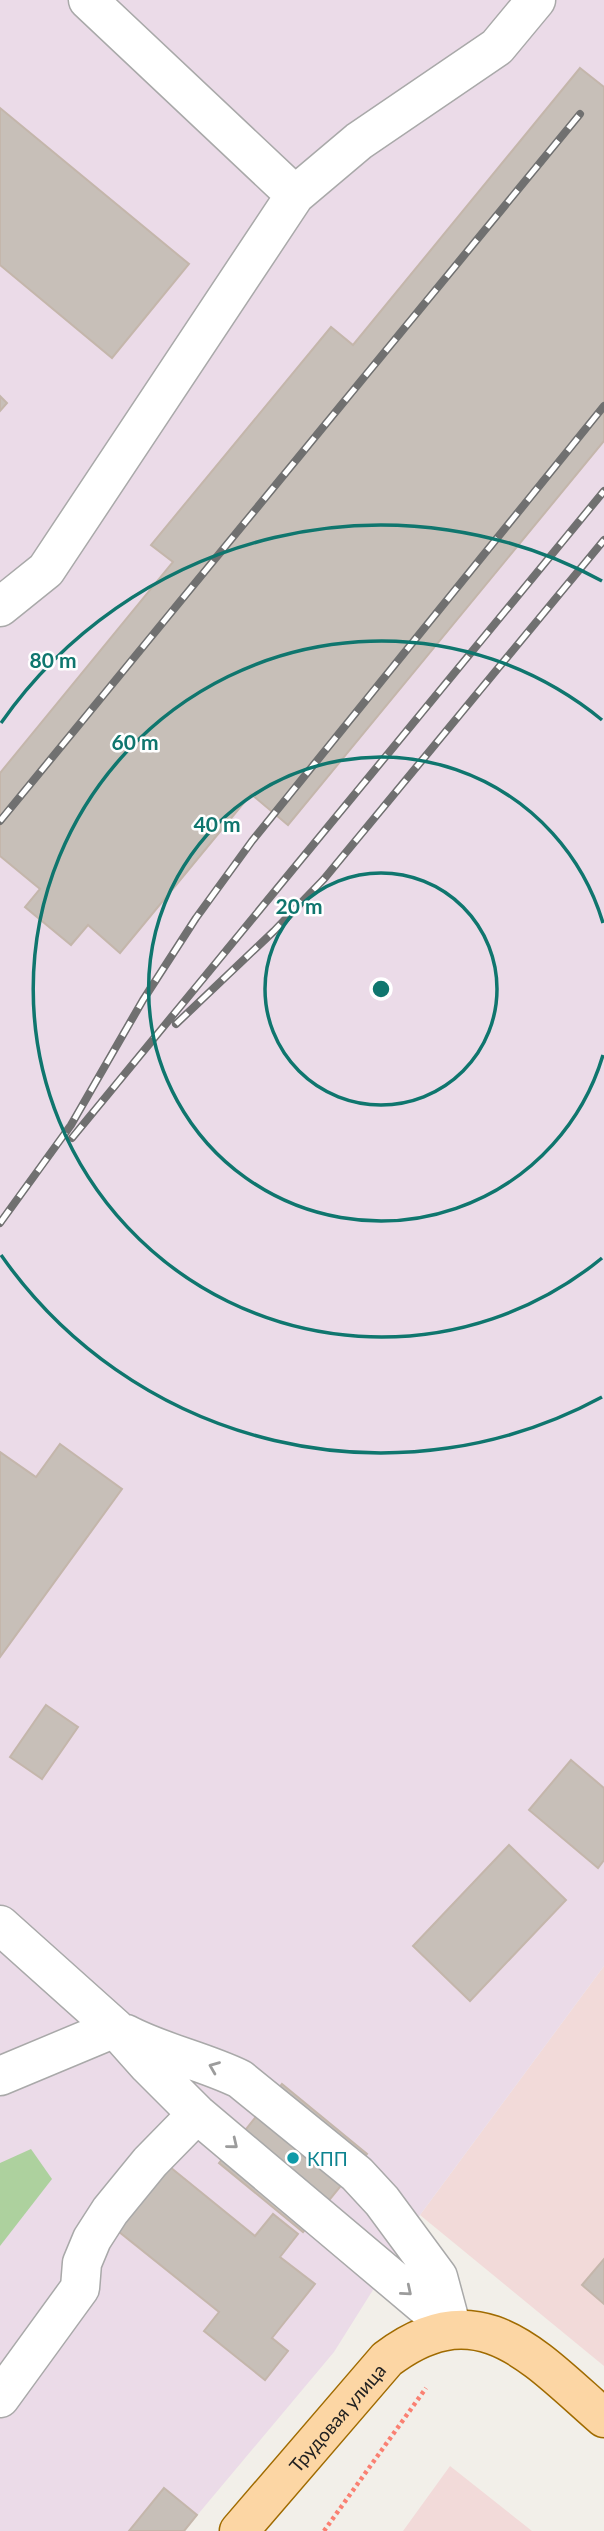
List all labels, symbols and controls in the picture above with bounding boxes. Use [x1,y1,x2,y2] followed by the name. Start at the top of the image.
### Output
[29,647,77,672] text: 80 m
[111,729,159,754] text: 60 m
[193,811,241,836] text: 40 m
[275,893,323,918] text: 20 m
[369,977,393,1001] centre of rings
[209,2062,221,2076] one-way arrow
[225,2136,238,2148] one-way arrow
[307,2147,348,2170] place label: КПП
[285,2150,301,2166] marker: КПП
[399,2283,412,2295] one-way arrow
[284,2358,390,2476] street label: Трудовая улица

